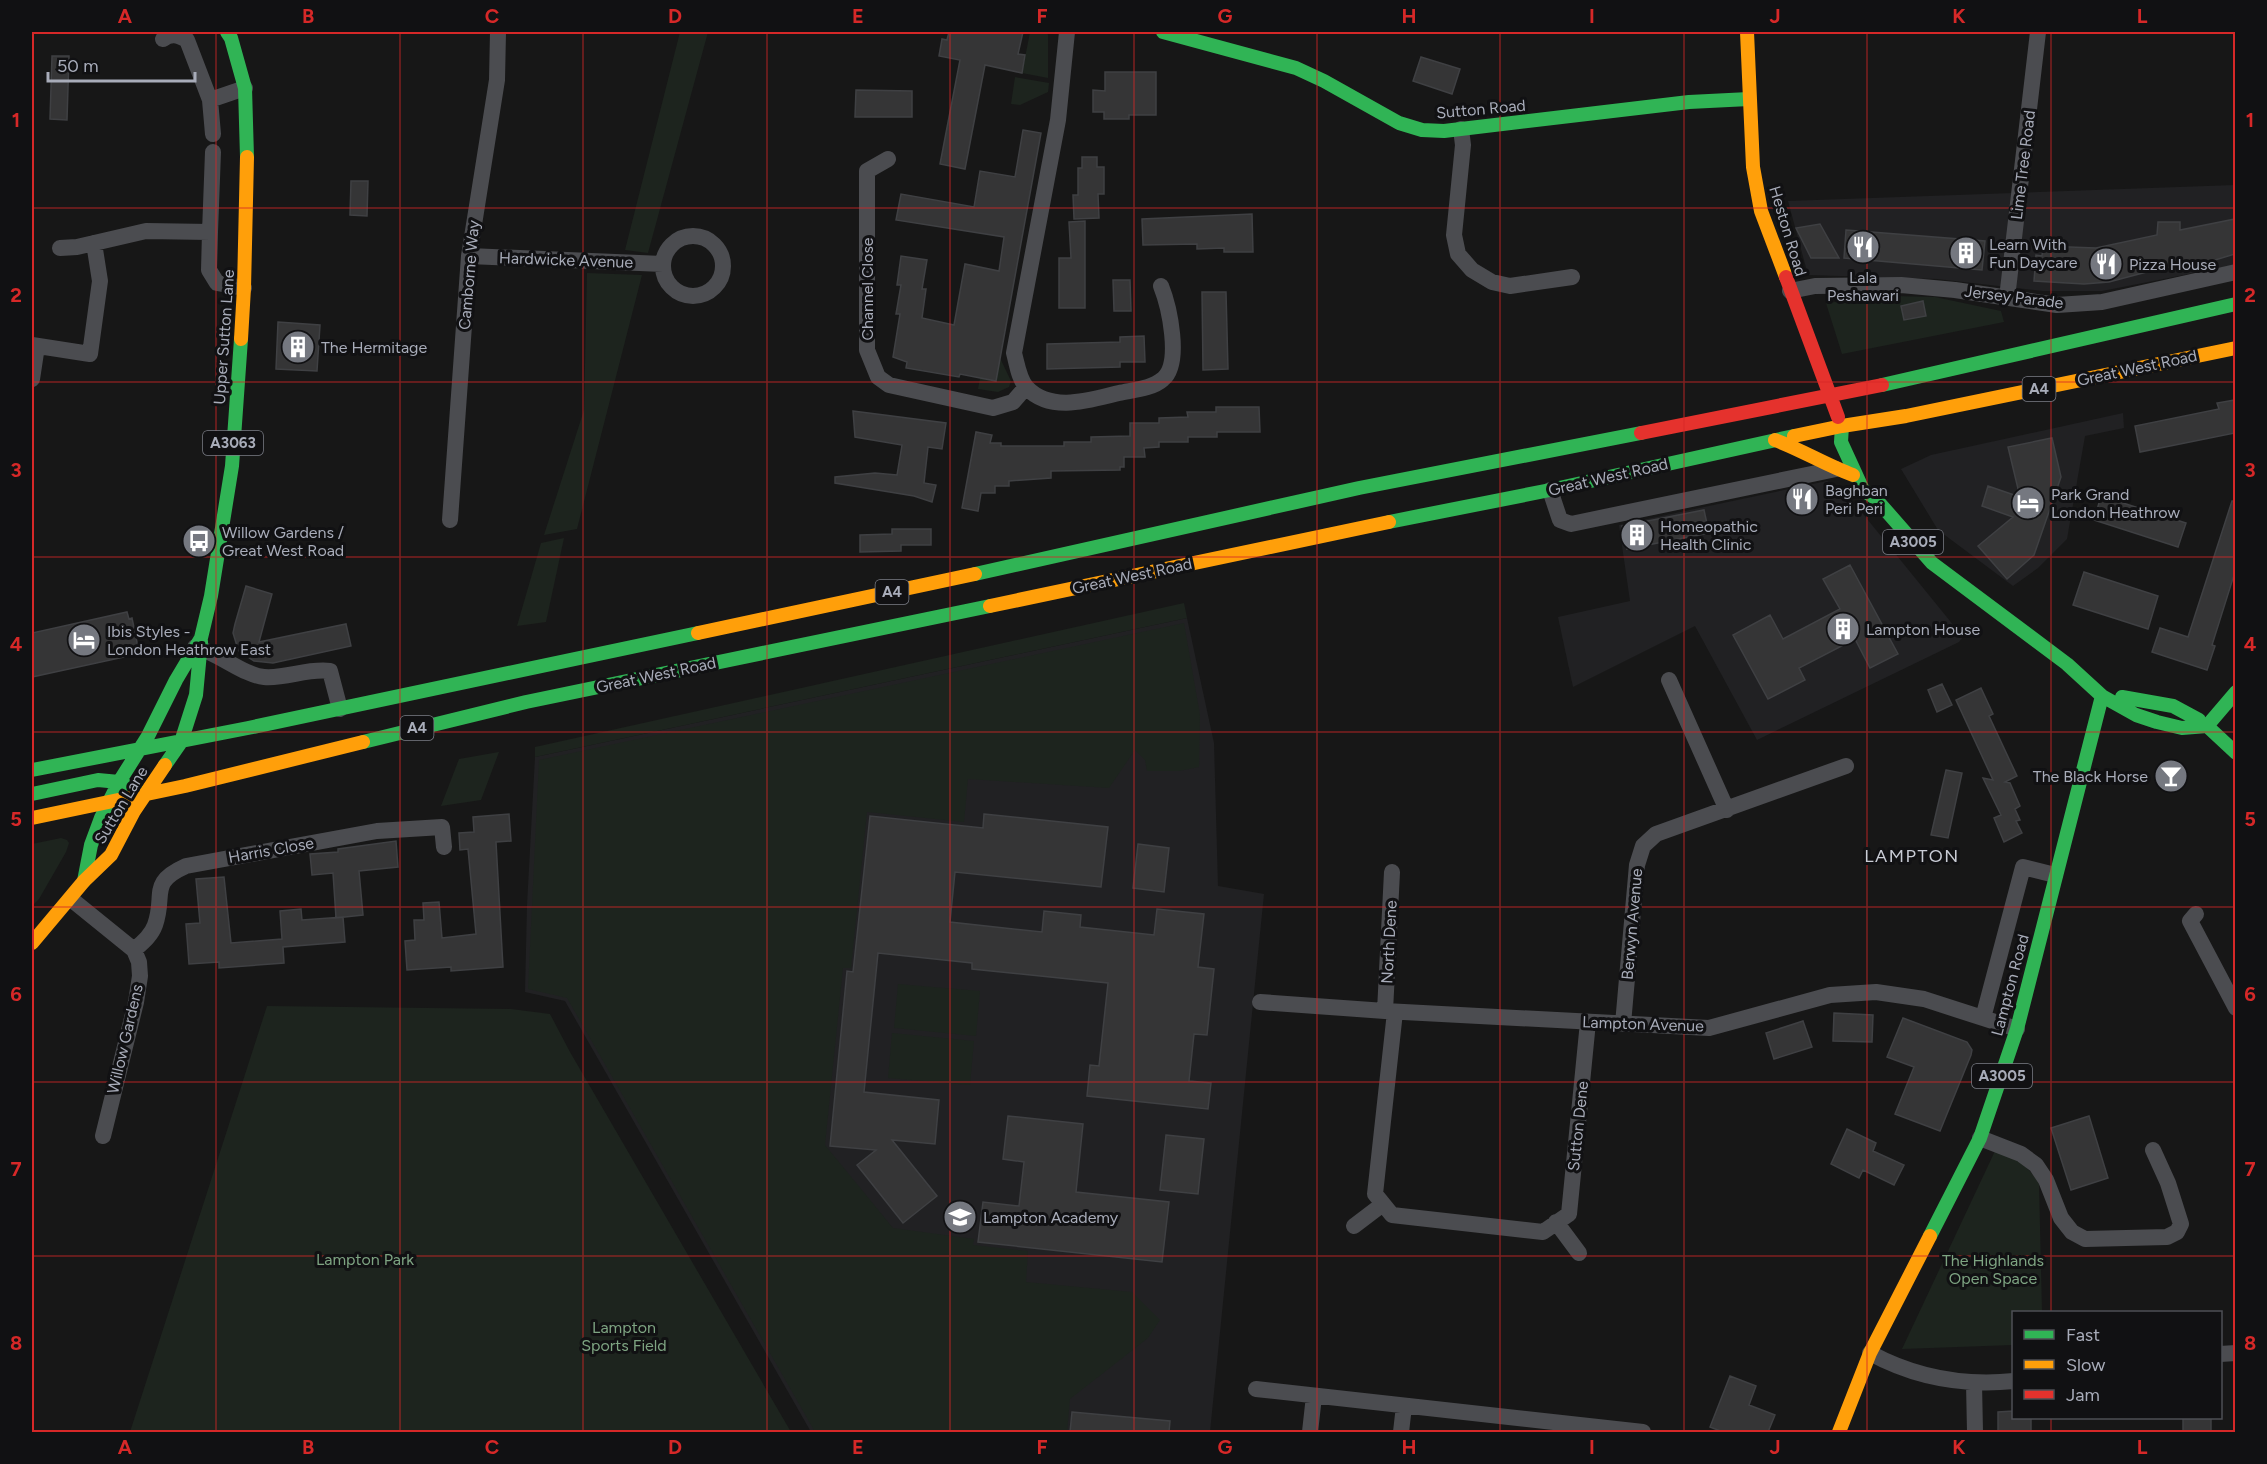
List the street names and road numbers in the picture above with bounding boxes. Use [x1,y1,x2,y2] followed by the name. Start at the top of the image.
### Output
[1435,96,1527,122] street label: Sutton Road
[2007,109,2039,221] street label: Lime Tree Road
[1765,184,1811,278] street label: Heston Road
[455,219,483,331] street label: Camborne Way
[858,237,877,341] street label: Channel Close
[499,248,634,272] street label: Hardwicke Avenue
[210,269,238,405] street label: Upper Sutton Lane
[1963,281,2065,313] street label: Jersey Parade
[2075,346,2199,390] street label: Great West Road
[2022,377,2056,401] road number: A4
[203,431,263,455] road number: A3063
[1546,454,1670,500] street label: Great West Road
[1883,530,1943,554] road number: A3005
[1070,554,1194,598] street label: Great West Road
[876,580,908,604] road number: A4
[594,653,718,697] street label: Great West Road
[400,716,434,740] road number: A4
[90,763,152,847] street label: Sutton Lane
[227,833,316,867] street label: Harris Close
[1618,867,1646,981] street label: Berwyn Avenue
[1377,900,1401,984] street label: North Dene
[1987,932,2033,1038] street label: Lampton Road
[103,982,147,1096] street label: Willow Gardens
[1582,1012,1704,1036] street label: Lampton Avenue
[1972,1064,2032,1088] road number: A3005
[1564,1080,1592,1172] street label: Sutton Dene

